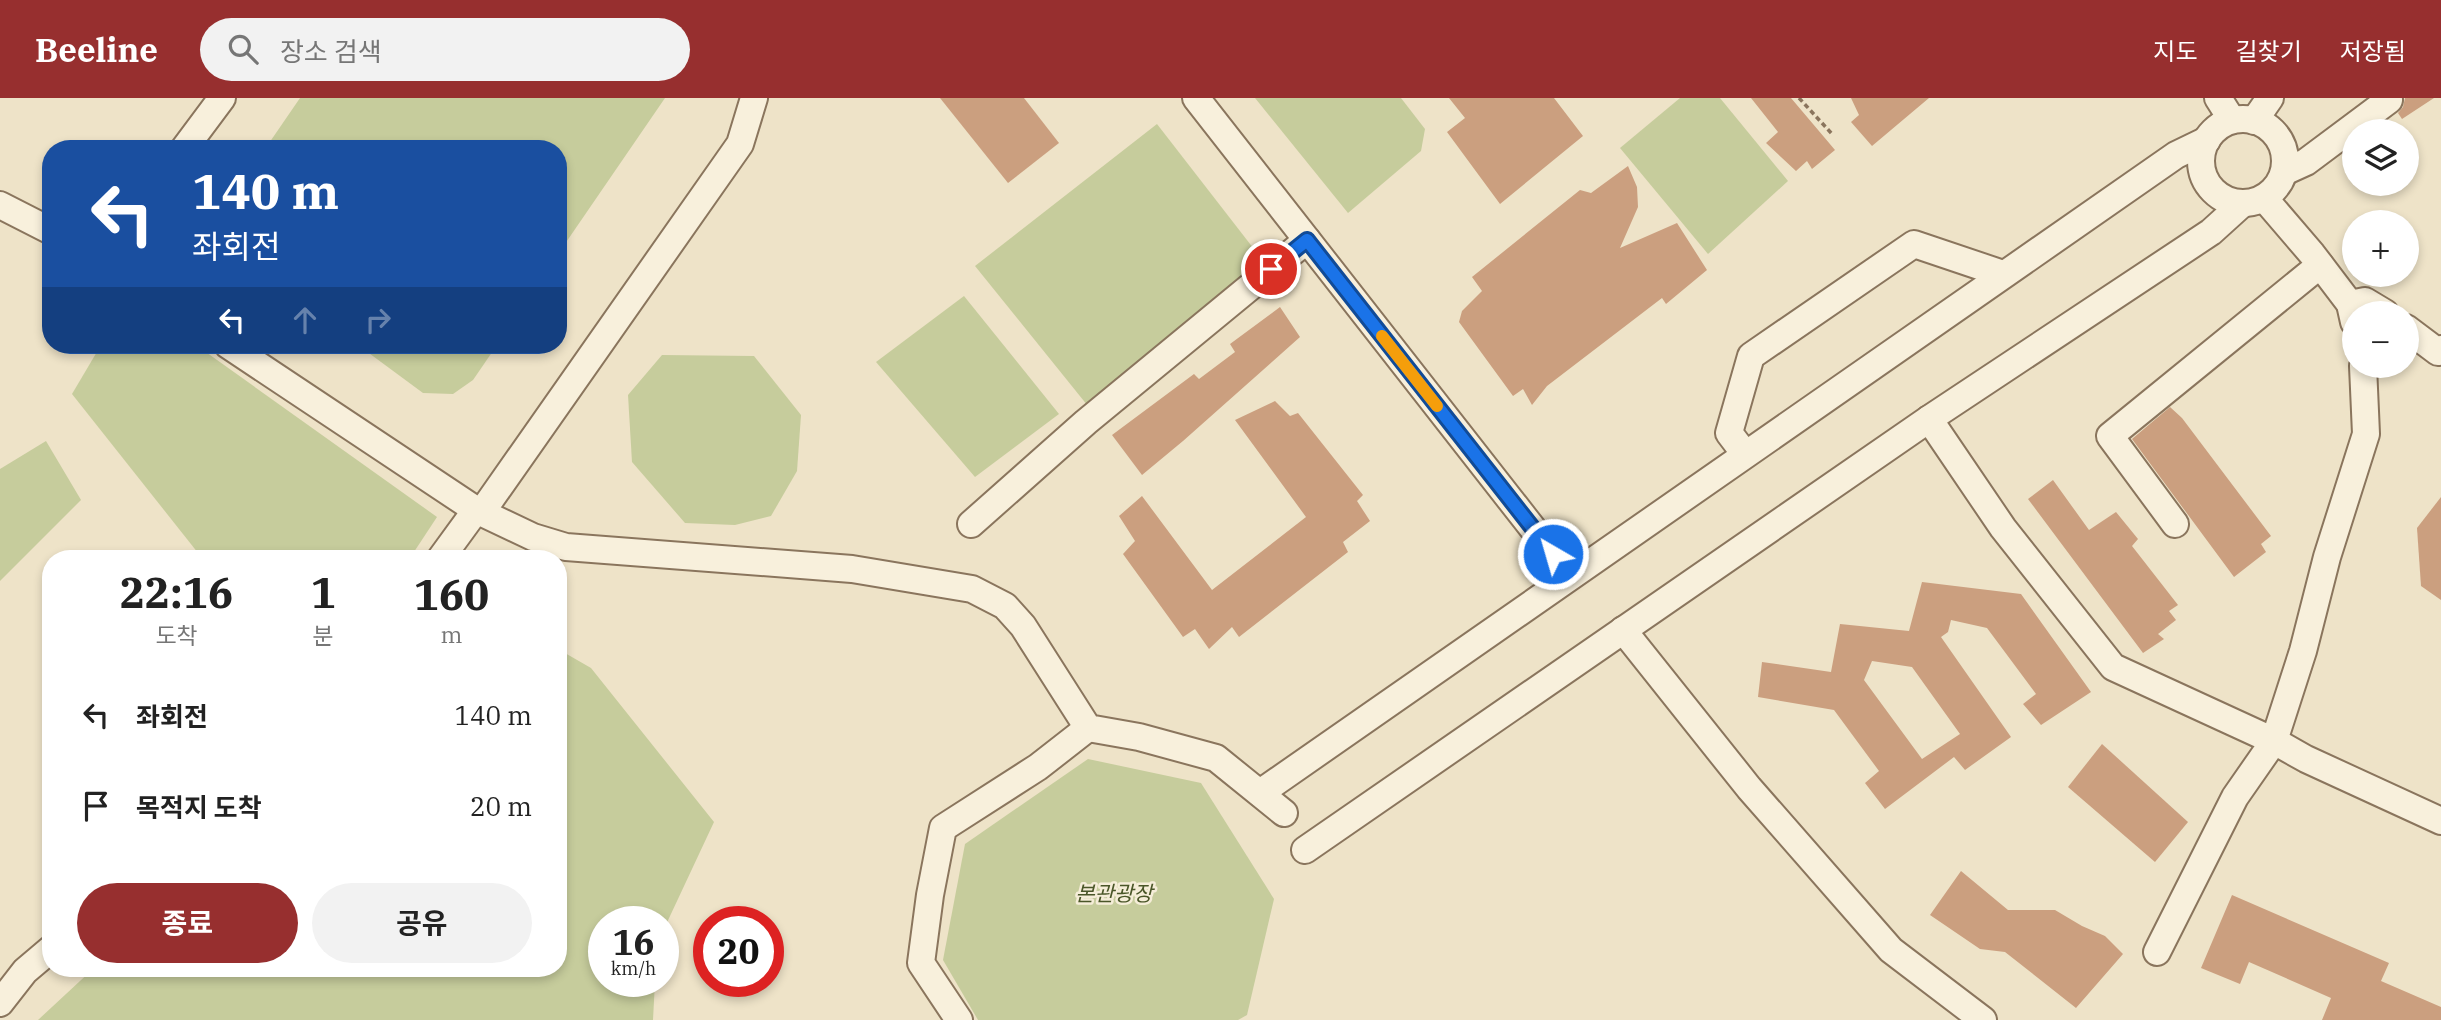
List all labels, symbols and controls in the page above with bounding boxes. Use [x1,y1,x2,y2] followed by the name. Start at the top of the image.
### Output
[200,18,690,81] search box
[35,28,158,71] text: Beeline
[224,30,262,68] icon: search
[280,34,382,68] text: 장소 검색
[2153,35,2198,67] text: 지도
[2236,35,2302,67] text: 길찾기
[2340,35,2406,67] text: 저장됨
[2342,119,2419,378] map controls
[2342,119,2419,196] button: layers
[192,159,339,222] text: 140 m
[77,168,168,259] icon: left
[2342,210,2419,287] button: +
[192,225,280,267] text: 좌회전
[1241,239,1301,299] pin
[1252,250,1290,288] icon: arrive
[213,301,251,339] icon: left
[286,301,324,339] icon: ahead
[359,301,397,339] icon: right
[2342,301,2419,378] button: −
[1516,517,1590,591] position arrow
[120,565,233,620] text: 22:16
[311,565,336,620] text: 1
[414,567,489,622] text: 160
[441,619,462,649] text: m
[155,620,198,650] text: 도착
[313,620,334,650] text: 분
[77,696,115,734] icon: left
[454,698,532,732] text: 140 m
[136,699,208,733] text: 좌회전
[77,787,115,825] icon: arrive
[470,789,532,823] text: 20 m
[136,790,262,824] text: 목적지 도착
[1075,879,1155,907] park label: 본관광장
[77,883,298,963] button: 종료
[312,883,532,963] button: 공유
[693,906,784,997] speed limit sign: 20
[612,919,655,965] text: 16
[611,957,656,980] text: km/h

